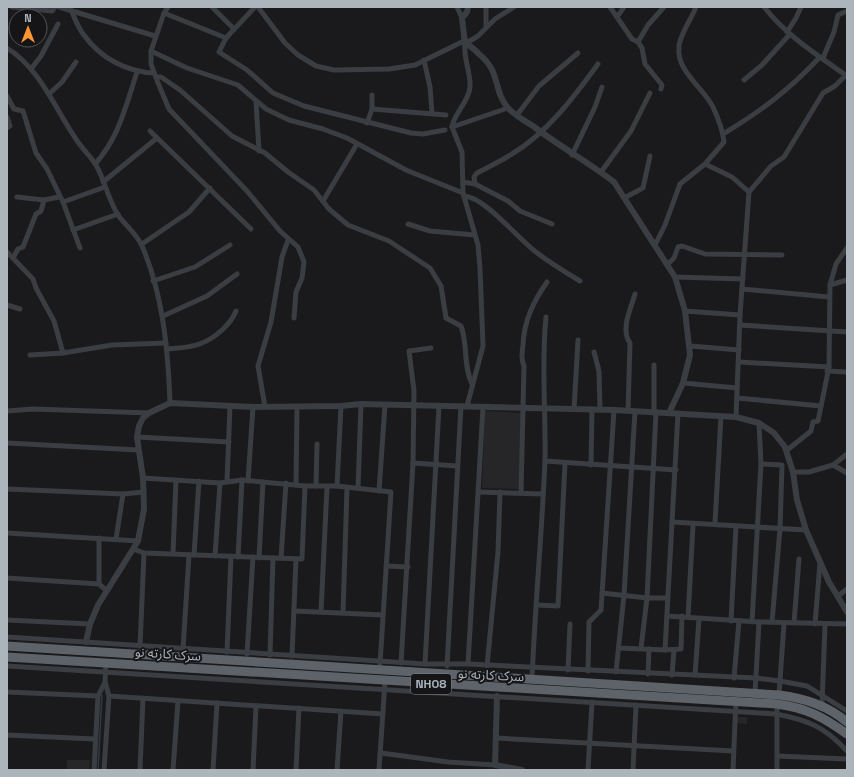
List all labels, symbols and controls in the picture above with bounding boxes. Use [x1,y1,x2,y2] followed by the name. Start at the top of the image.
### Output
[8,8,48,48] north arrow
[24,11,32,25] text: N
[134,643,202,665] street label: سرک کارته نو
[457,665,525,685] street label: سرک کارته نو
[411,674,451,694] road number: NH08

